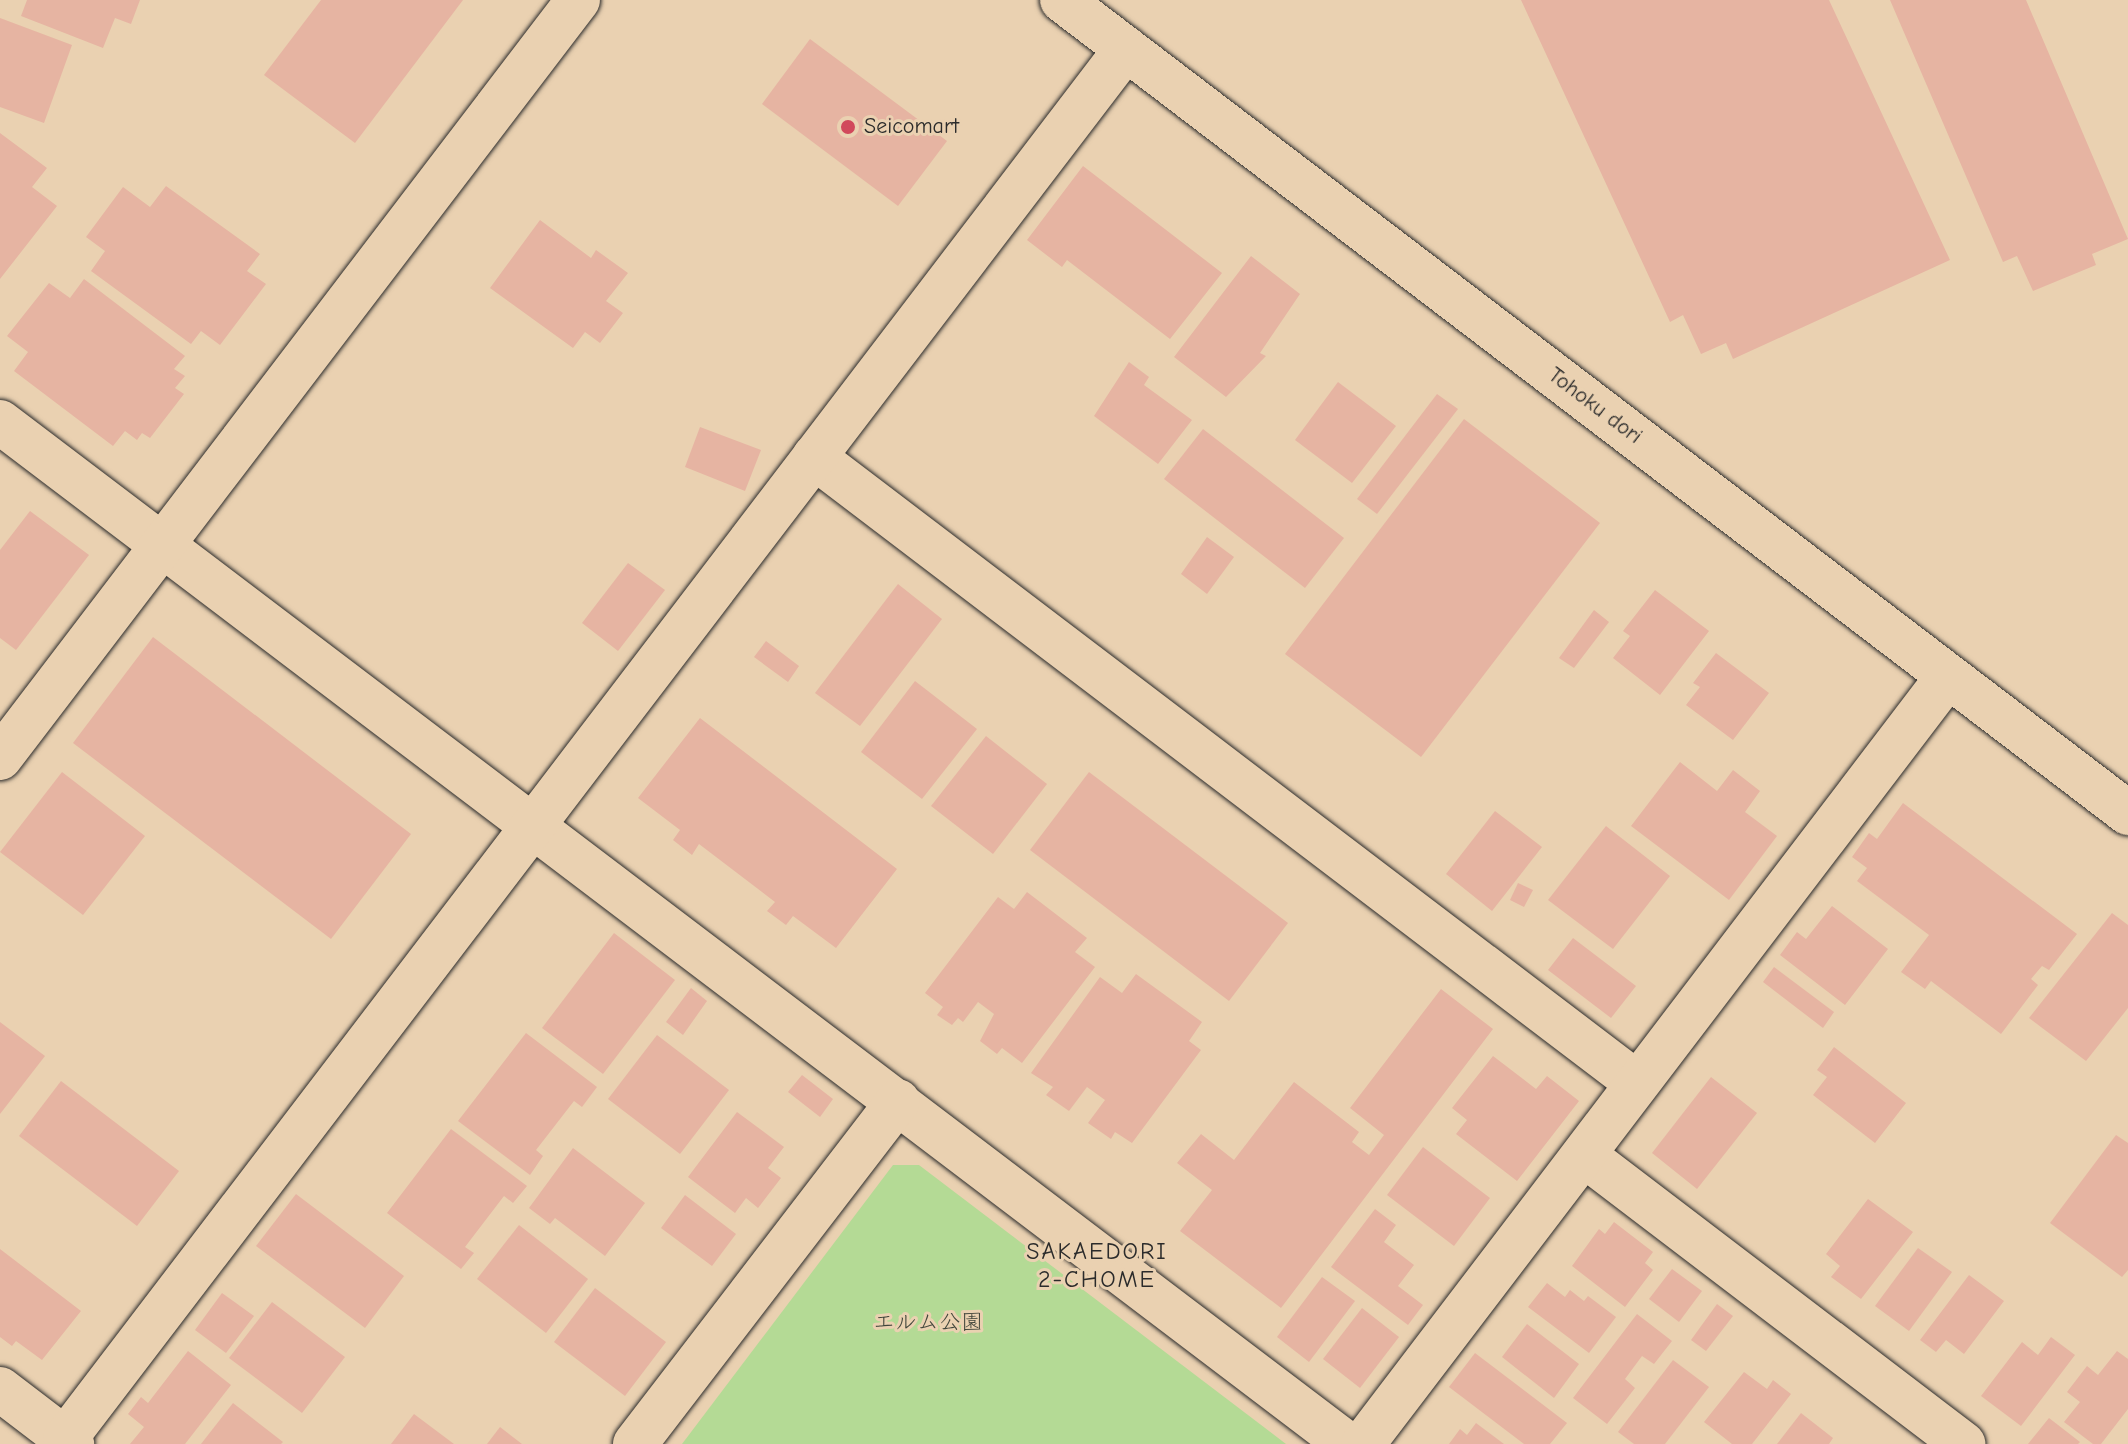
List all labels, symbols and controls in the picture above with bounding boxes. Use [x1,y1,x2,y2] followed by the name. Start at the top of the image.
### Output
[864,114,959,140] place label: Seicomart
[839,118,857,136] marker: Seicomart
[1543,362,1647,450] street label: Tohoku dori
[1026,1238,1168,1294] district label: SAKAEDORI 2-CHOME
[873,1310,983,1336] park label: エルム公園

